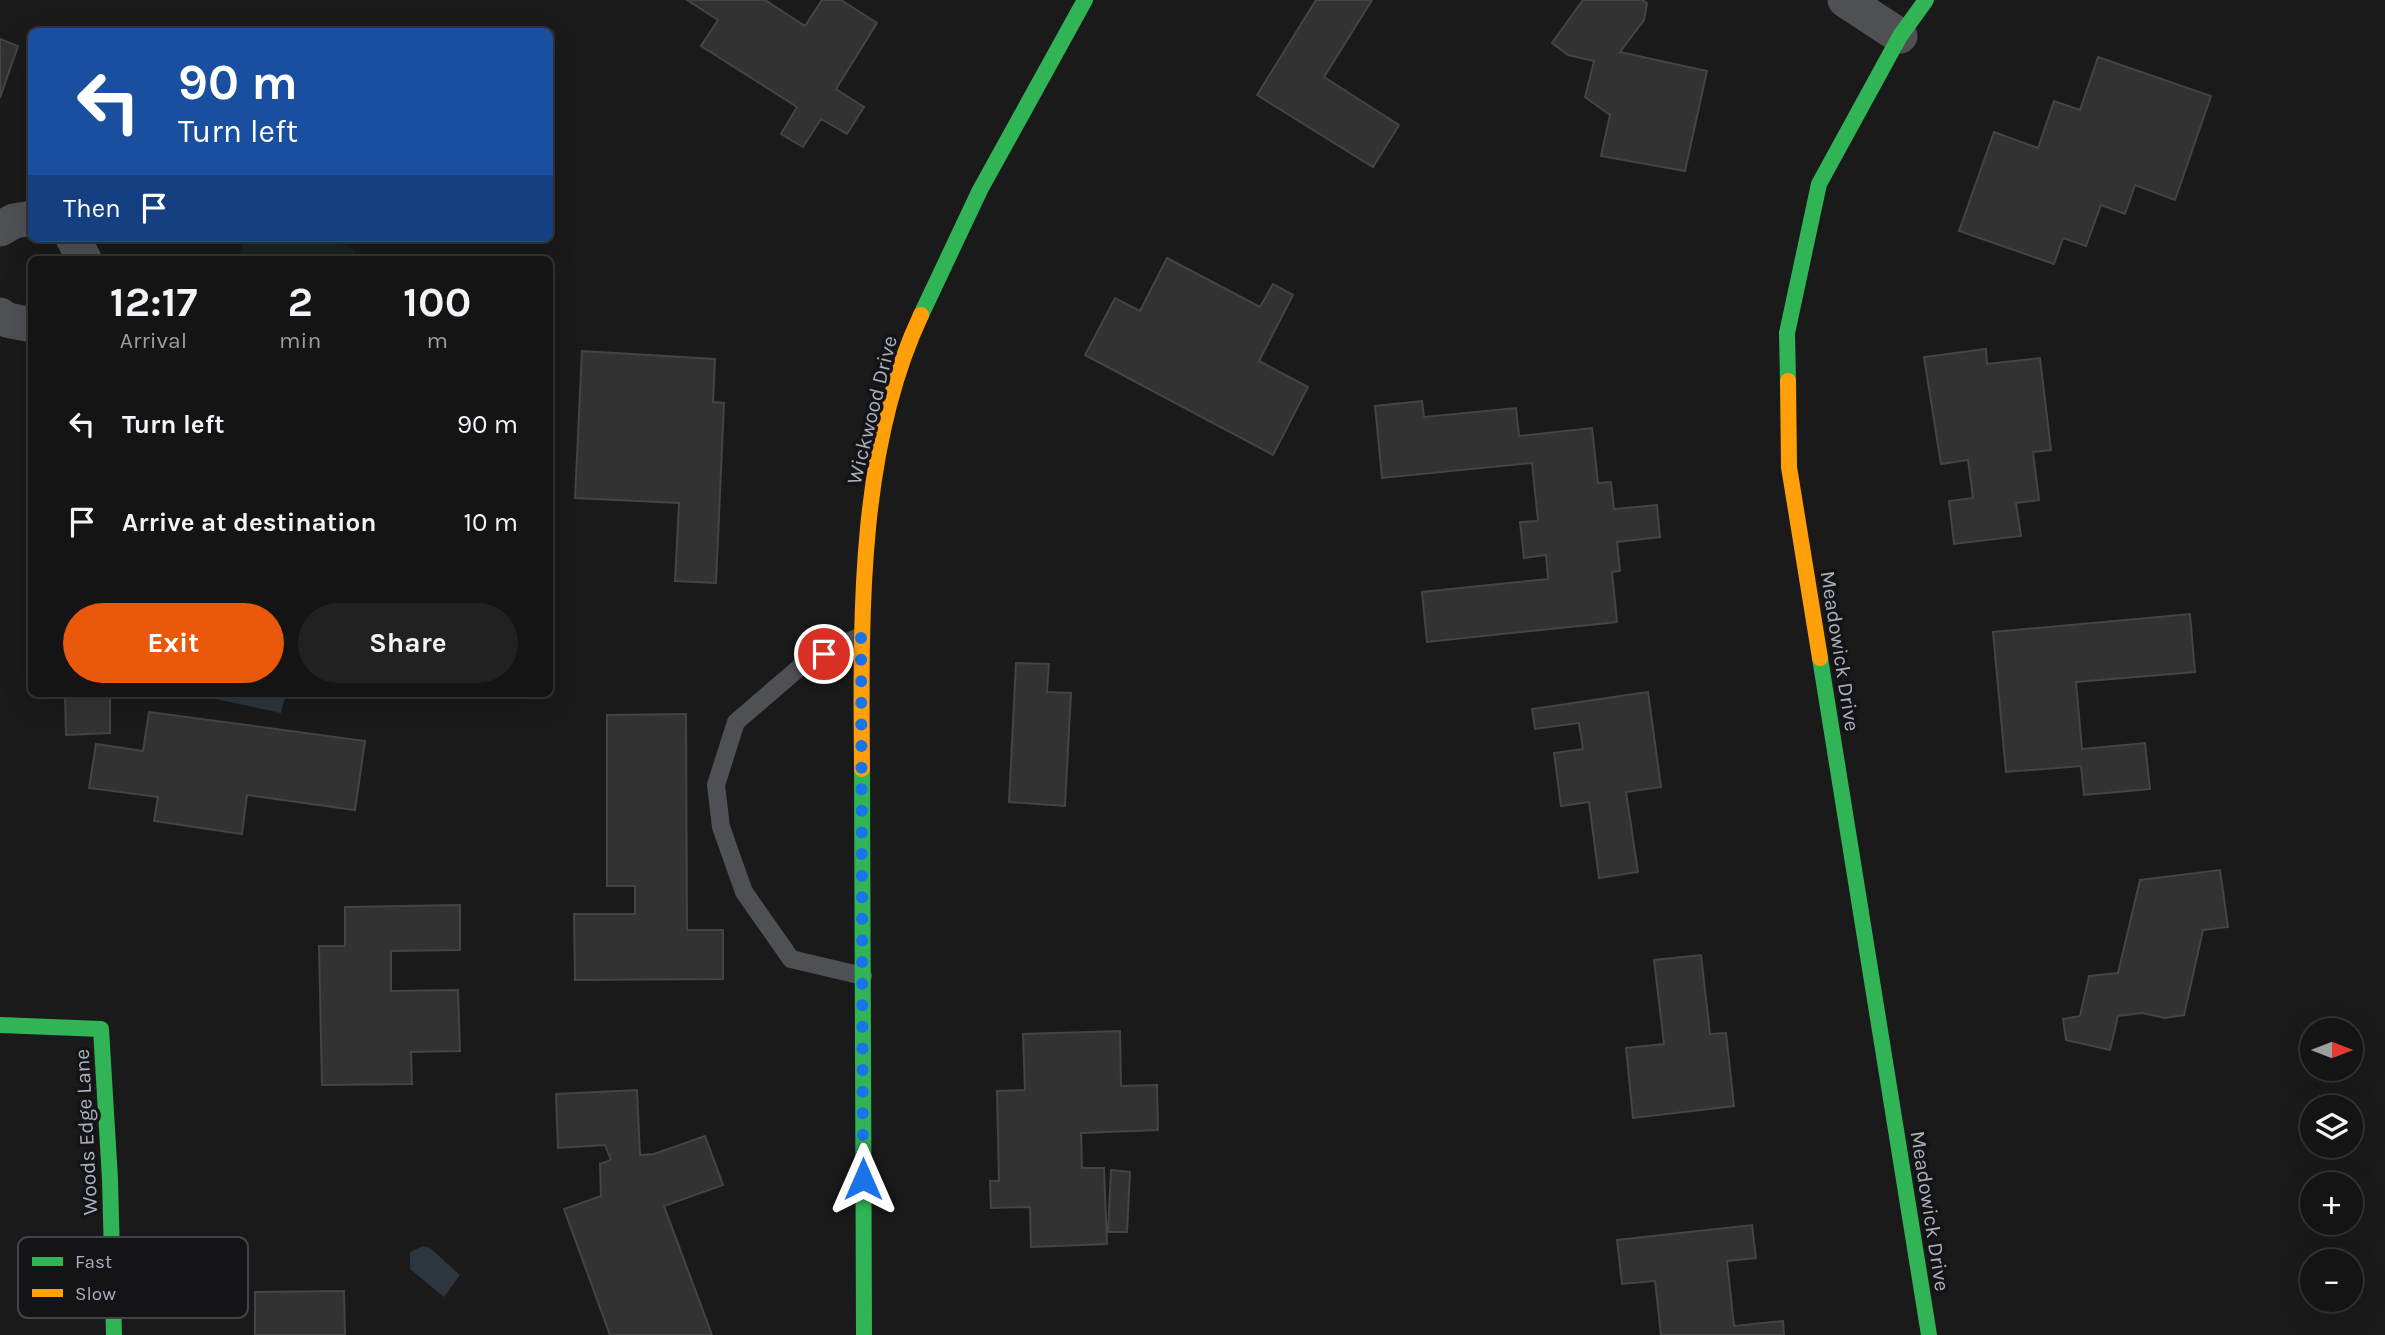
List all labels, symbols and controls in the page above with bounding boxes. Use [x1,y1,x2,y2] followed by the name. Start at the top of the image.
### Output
[178,54,298,111] text: 90 m
[63,56,154,147] icon: left
[178,113,298,150] text: Turn left
[135,189,173,227] icon: arrive
[63,193,121,224] text: Then
[110,277,197,327] text: 12:17
[288,277,313,327] text: 2
[403,277,471,327] text: 100
[120,327,187,354] text: Arrival
[279,327,321,354] text: min
[426,327,448,354] text: m
[842,333,902,487] street label: Wickwood Drive
[63,405,101,443] icon: left
[122,409,224,440] text: Turn left
[457,409,518,440] text: 90 m
[63,503,101,541] icon: arrive
[122,507,376,538] text: Arrive at destination
[463,507,518,538] text: 10 m
[1815,569,1865,733] street label: Meadowick Drive
[63,603,284,683] button: Exit
[298,603,518,683] button: Share
[794,624,854,684] pin
[805,635,843,673] icon: arrive
[2300,1018,2362,1082] north arrow
[2300,1018,2363,1312] map controls
[70,1048,102,1216] street label: Woods Edge Lane
[2300,1095,2363,1158] button: layers
[1905,1129,1955,1293] street label: Meadowick Drive
[826,1142,900,1216] position arrow
[2300,1172,2363,1235] button: +
[18,1237,248,1318] legend
[2300,1249,2363,1312] button: −
[75,1251,112,1273] text: Fast
[75,1283,116,1305] text: Slow

